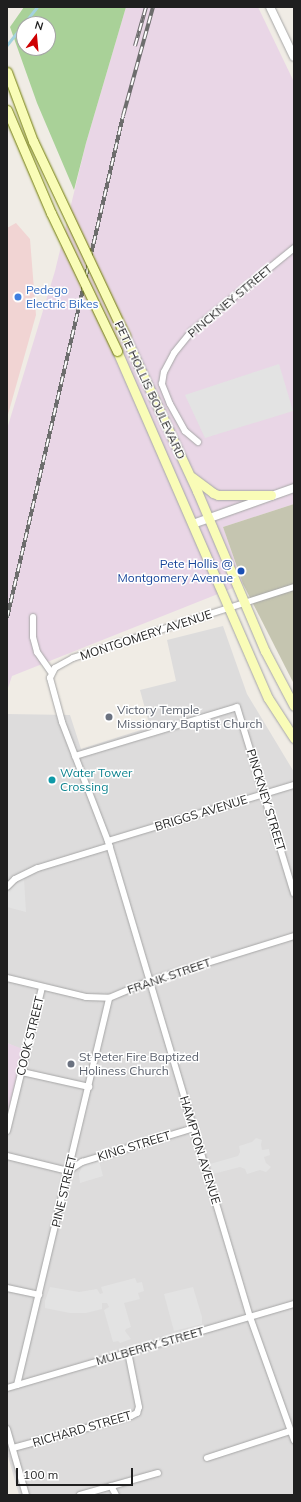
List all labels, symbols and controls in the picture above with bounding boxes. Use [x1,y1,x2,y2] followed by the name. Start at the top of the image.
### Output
[16,16,56,56] north arrow
[33,18,45,33] text: N
[185,261,275,341] street label: PINCKNEY STREET
[26,283,98,311] place label: Pedego Electric Bikes
[13,292,23,302] marker: Pedego Electric Bikes
[112,319,188,461] street label: PETE HOLLIS BOULEVARD
[118,557,233,585] place label: Pete Hollis @ Montgomery Avenue
[236,566,246,576] marker: Pete Hollis @ Montgomery Avenue
[78,607,214,663] street label: MONTGOMERY AVENUE
[117,703,262,731] place label: Victory Temple Missionary Baptist Church
[104,712,114,722] marker: Victory Temple Missionary Baptist Church
[244,747,288,853] street label: PINCKNEY STREET
[60,766,132,794] place label: Water Tower Crossing
[47,775,57,785] marker: Water Tower Crossing
[153,792,249,834] street label: BRIGGS AVENUE
[125,955,213,997] street label: FRANK STREET
[13,995,47,1077] street label: COOK STREET
[79,1050,199,1078] place label: St Peter Fire Baptized Holiness Church
[66,1059,76,1069] marker: St Peter Fire Baptized Holiness Church
[177,1094,223,1206] street label: HAMPTON AVENUE
[96,1128,172,1164] street label: KING STREET
[49,1153,79,1229] street label: PINE STREET
[94,1324,206,1368] street label: MULBERRY STREET
[31,1408,133,1450] street label: RICHARD STREET
[18,1460,135,1486] scale bar
[23,1467,58,1482] text: 100 m

